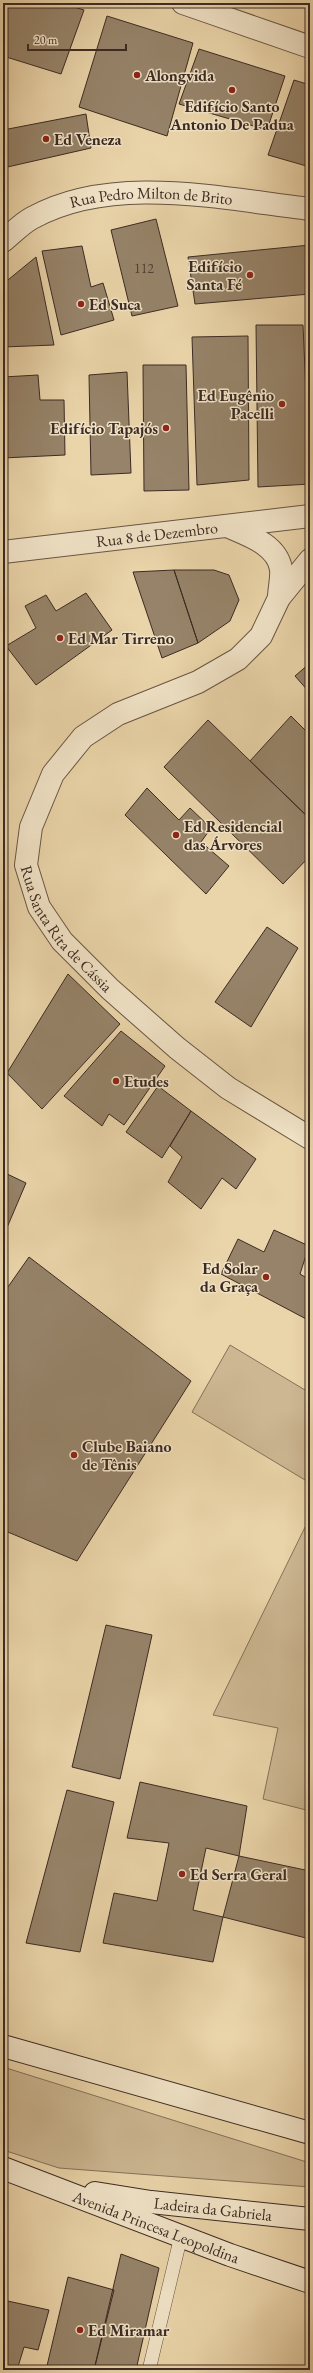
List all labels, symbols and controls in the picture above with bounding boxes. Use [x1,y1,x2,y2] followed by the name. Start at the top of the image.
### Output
[28,26,126,52] scale bar
[34,32,58,48] text: 20 m
[144,65,215,86] place label: Alongvida
[132,70,142,80] marker: Alongvida
[227,85,237,95] marker: Edifício Santo Antonio De Padua
[169,96,295,135] place label: Edifício Santo Antonio De Padua
[54,129,123,150] place label: Ed Veneza
[41,134,51,144] marker: Ed Veneza
[67,182,234,212] street label: Rua Pedro Milton de Brito
[187,256,242,295] place label: Edifício Santa Fé
[134,259,154,277] house number: 112
[245,270,255,280] marker: Edifício Santa Fé
[89,294,142,315] place label: Ed Suca
[76,299,86,309] marker: Ed Suca
[198,385,274,424] place label: Ed Eugênio Pacelli
[277,399,287,409] marker: Ed Eugênio Pacelli
[50,418,158,439] place label: Edifício Tapajós
[161,423,171,433] marker: Edifício Tapajós
[95,516,219,552] street label: Rua 8 de Dezembro
[68,628,174,649] place label: Ed Mar Tirreno
[55,633,65,643] marker: Ed Mar Tirreno
[184,816,283,855] place label: Ed Residencial das Árvores
[171,830,181,840] marker: Ed Residencial das Árvores
[16,863,118,997] street label: Rua Santa Rita de Cássia
[124,1071,169,1092] place label: Etudes
[111,1076,121,1086] marker: Etudes
[200,1258,259,1297] place label: Ed Solar da Graça
[261,1272,271,1282] marker: Ed Solar da Graça
[82,1436,172,1475] place label: Clube Baiano de Tênis
[69,1450,79,1460] marker: Clube Baiano de Tênis
[190,1864,287,1885] place label: Ed Serra Geral
[177,1869,187,1879] marker: Ed Serra Geral
[69,2185,243,2268] street label: Avenida Princesa Leopoldina
[153,2192,274,2225] street label: Ladeira da Gabriela
[88,2320,170,2341] place label: Ed Miramar
[75,2325,85,2335] marker: Ed Miramar

